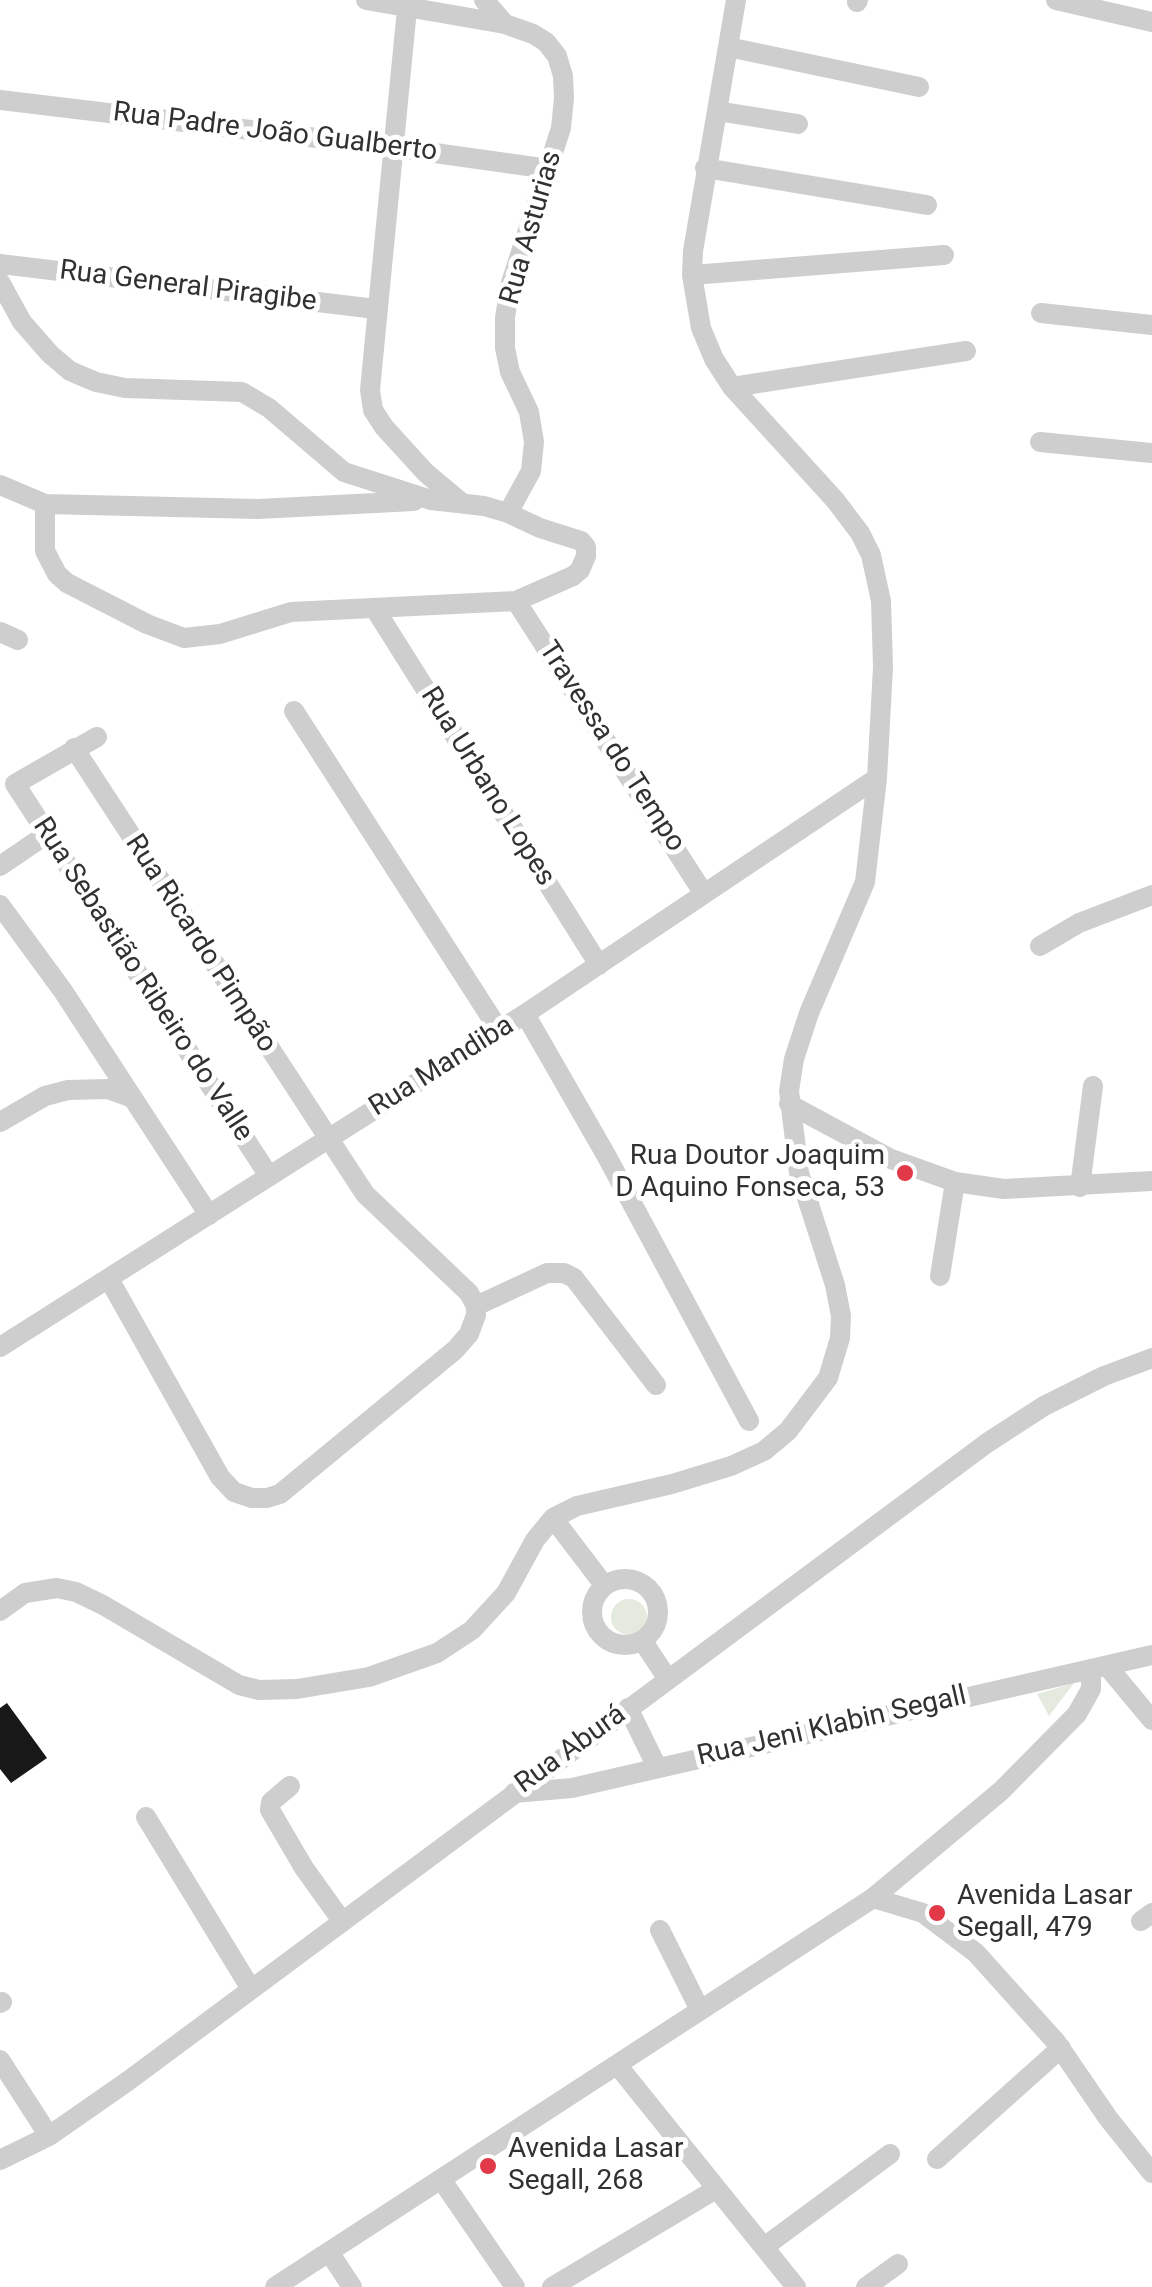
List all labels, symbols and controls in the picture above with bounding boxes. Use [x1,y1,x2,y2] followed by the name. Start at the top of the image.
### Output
[111,96,439,170] street label: Rua Padre João Gualberto
[494,147,570,309] street label: Rua Asturias
[58,255,318,319] street label: Rua General Piragibe
[530,635,692,859] street label: Travessa do Tempo
[412,681,562,893] street label: Rua Urbano Lopes
[25,812,259,1148] street label: Rua Sebastião Ribeiro do Valle
[117,829,283,1059] street label: Rua Ricardo Pimpão
[364,1009,520,1125] street label: Rua Mandiba
[615,1140,885,1206] place label: Rua Doutor Joaquim D Aquino Fonseca, 53
[894,1162,916,1184] marker: Rua Doutor Joaquim D Aquino Fonseca, 53
[694,1680,970,1774] street label: Rua Jeni Klabin Segall
[509,1699,633,1801] street label: Rua Aburá
[957,1880,1133,1946] place label: Avenida Lasar Segall, 479
[926,1902,948,1924] marker: Avenida Lasar Segall, 479
[508,2133,684,2199] place label: Avenida Lasar Segall, 268
[477,2155,499,2177] marker: Avenida Lasar Segall, 268

